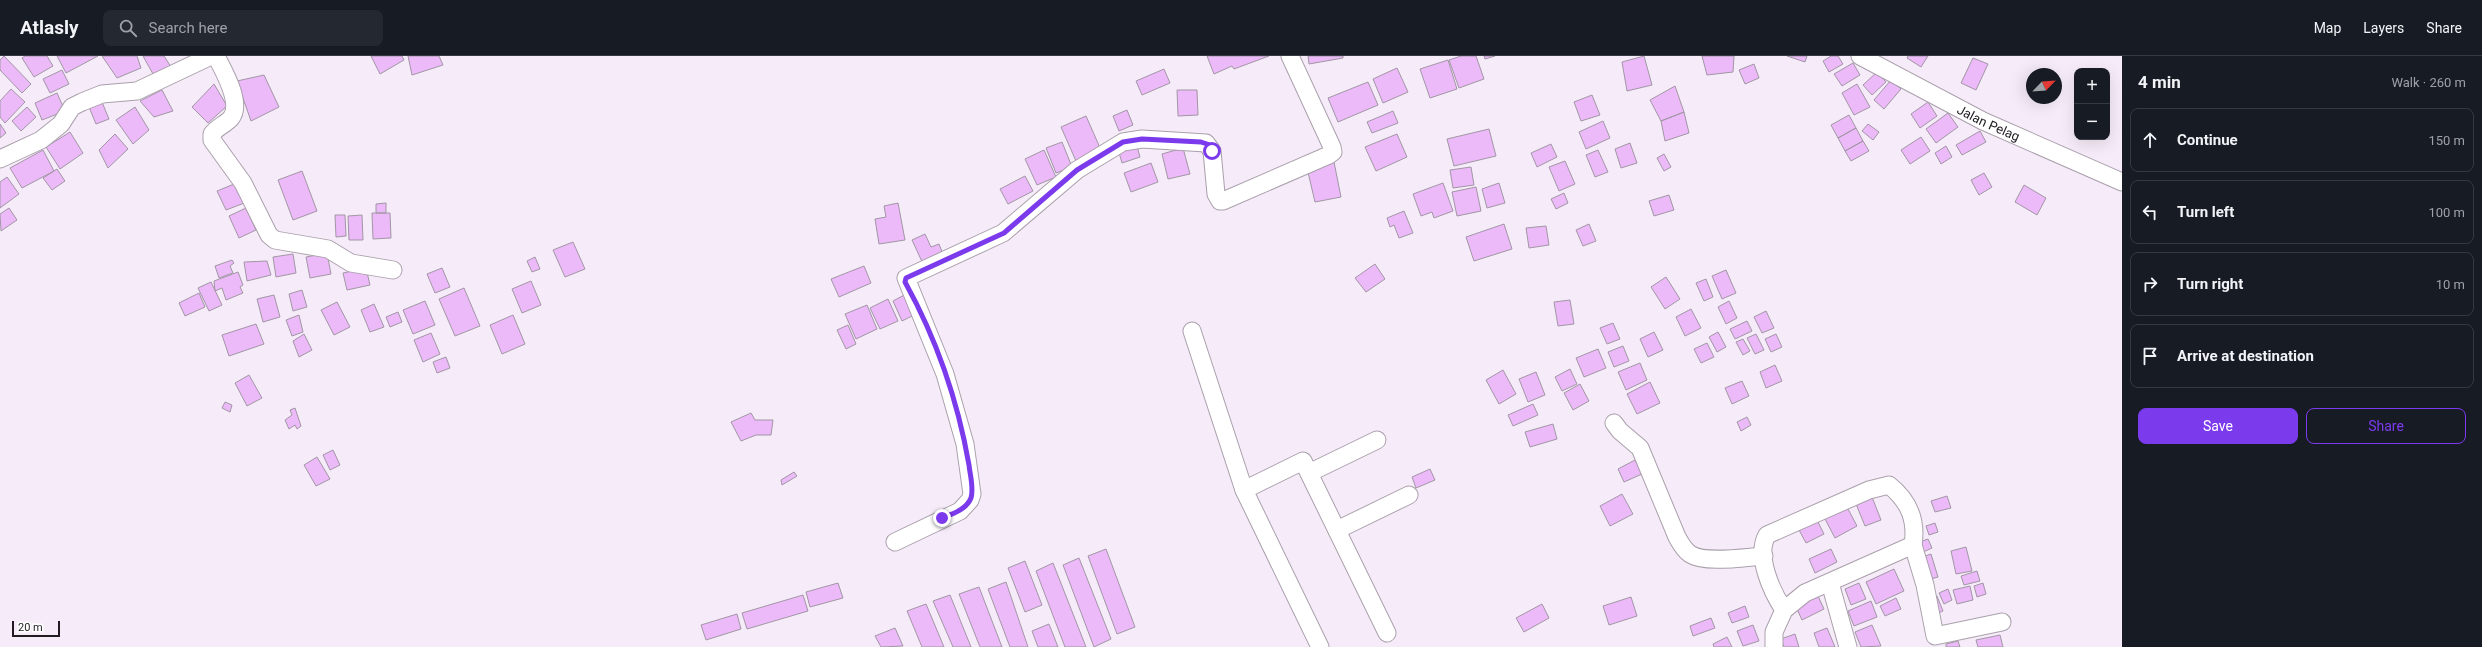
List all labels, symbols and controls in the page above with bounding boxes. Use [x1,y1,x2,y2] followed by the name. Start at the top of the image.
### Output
[103,10,383,46] search box
[20,16,79,39] text: Atlasly
[117,17,139,39] icon: search
[149,19,228,37] text: Search here
[2314,20,2341,36] text: Map
[2363,20,2404,36] text: Layers
[2426,20,2462,36] text: Share
[2026,68,2062,104] north arrow
[2074,68,2110,140] map controls
[2074,68,2110,104] button: +
[2138,72,2181,92] text: 4 min
[2391,75,2466,90] text: Walk · 260 m
[1955,101,2022,144] street label: Jalan Pelag
[2074,104,2110,140] button: −
[2139,129,2161,151] icon: ahead
[2177,131,2238,149] text: Continue
[2428,133,2465,148] text: 150 m
[1203,142,1221,160] route start
[2139,201,2161,223] icon: left
[2177,203,2234,221] text: Turn left
[2428,205,2465,220] text: 100 m
[2139,273,2161,295] icon: right
[2177,275,2243,293] text: Turn right
[2436,277,2465,292] text: 10 m
[2139,345,2161,367] icon: arrive
[2177,347,2314,365] text: Arrive at destination
[2138,408,2298,444] button: Save
[2306,408,2466,444] button: Share
[933,509,951,527] route end
[12,619,60,638] scale bar
[18,621,43,634] text: 20 m

